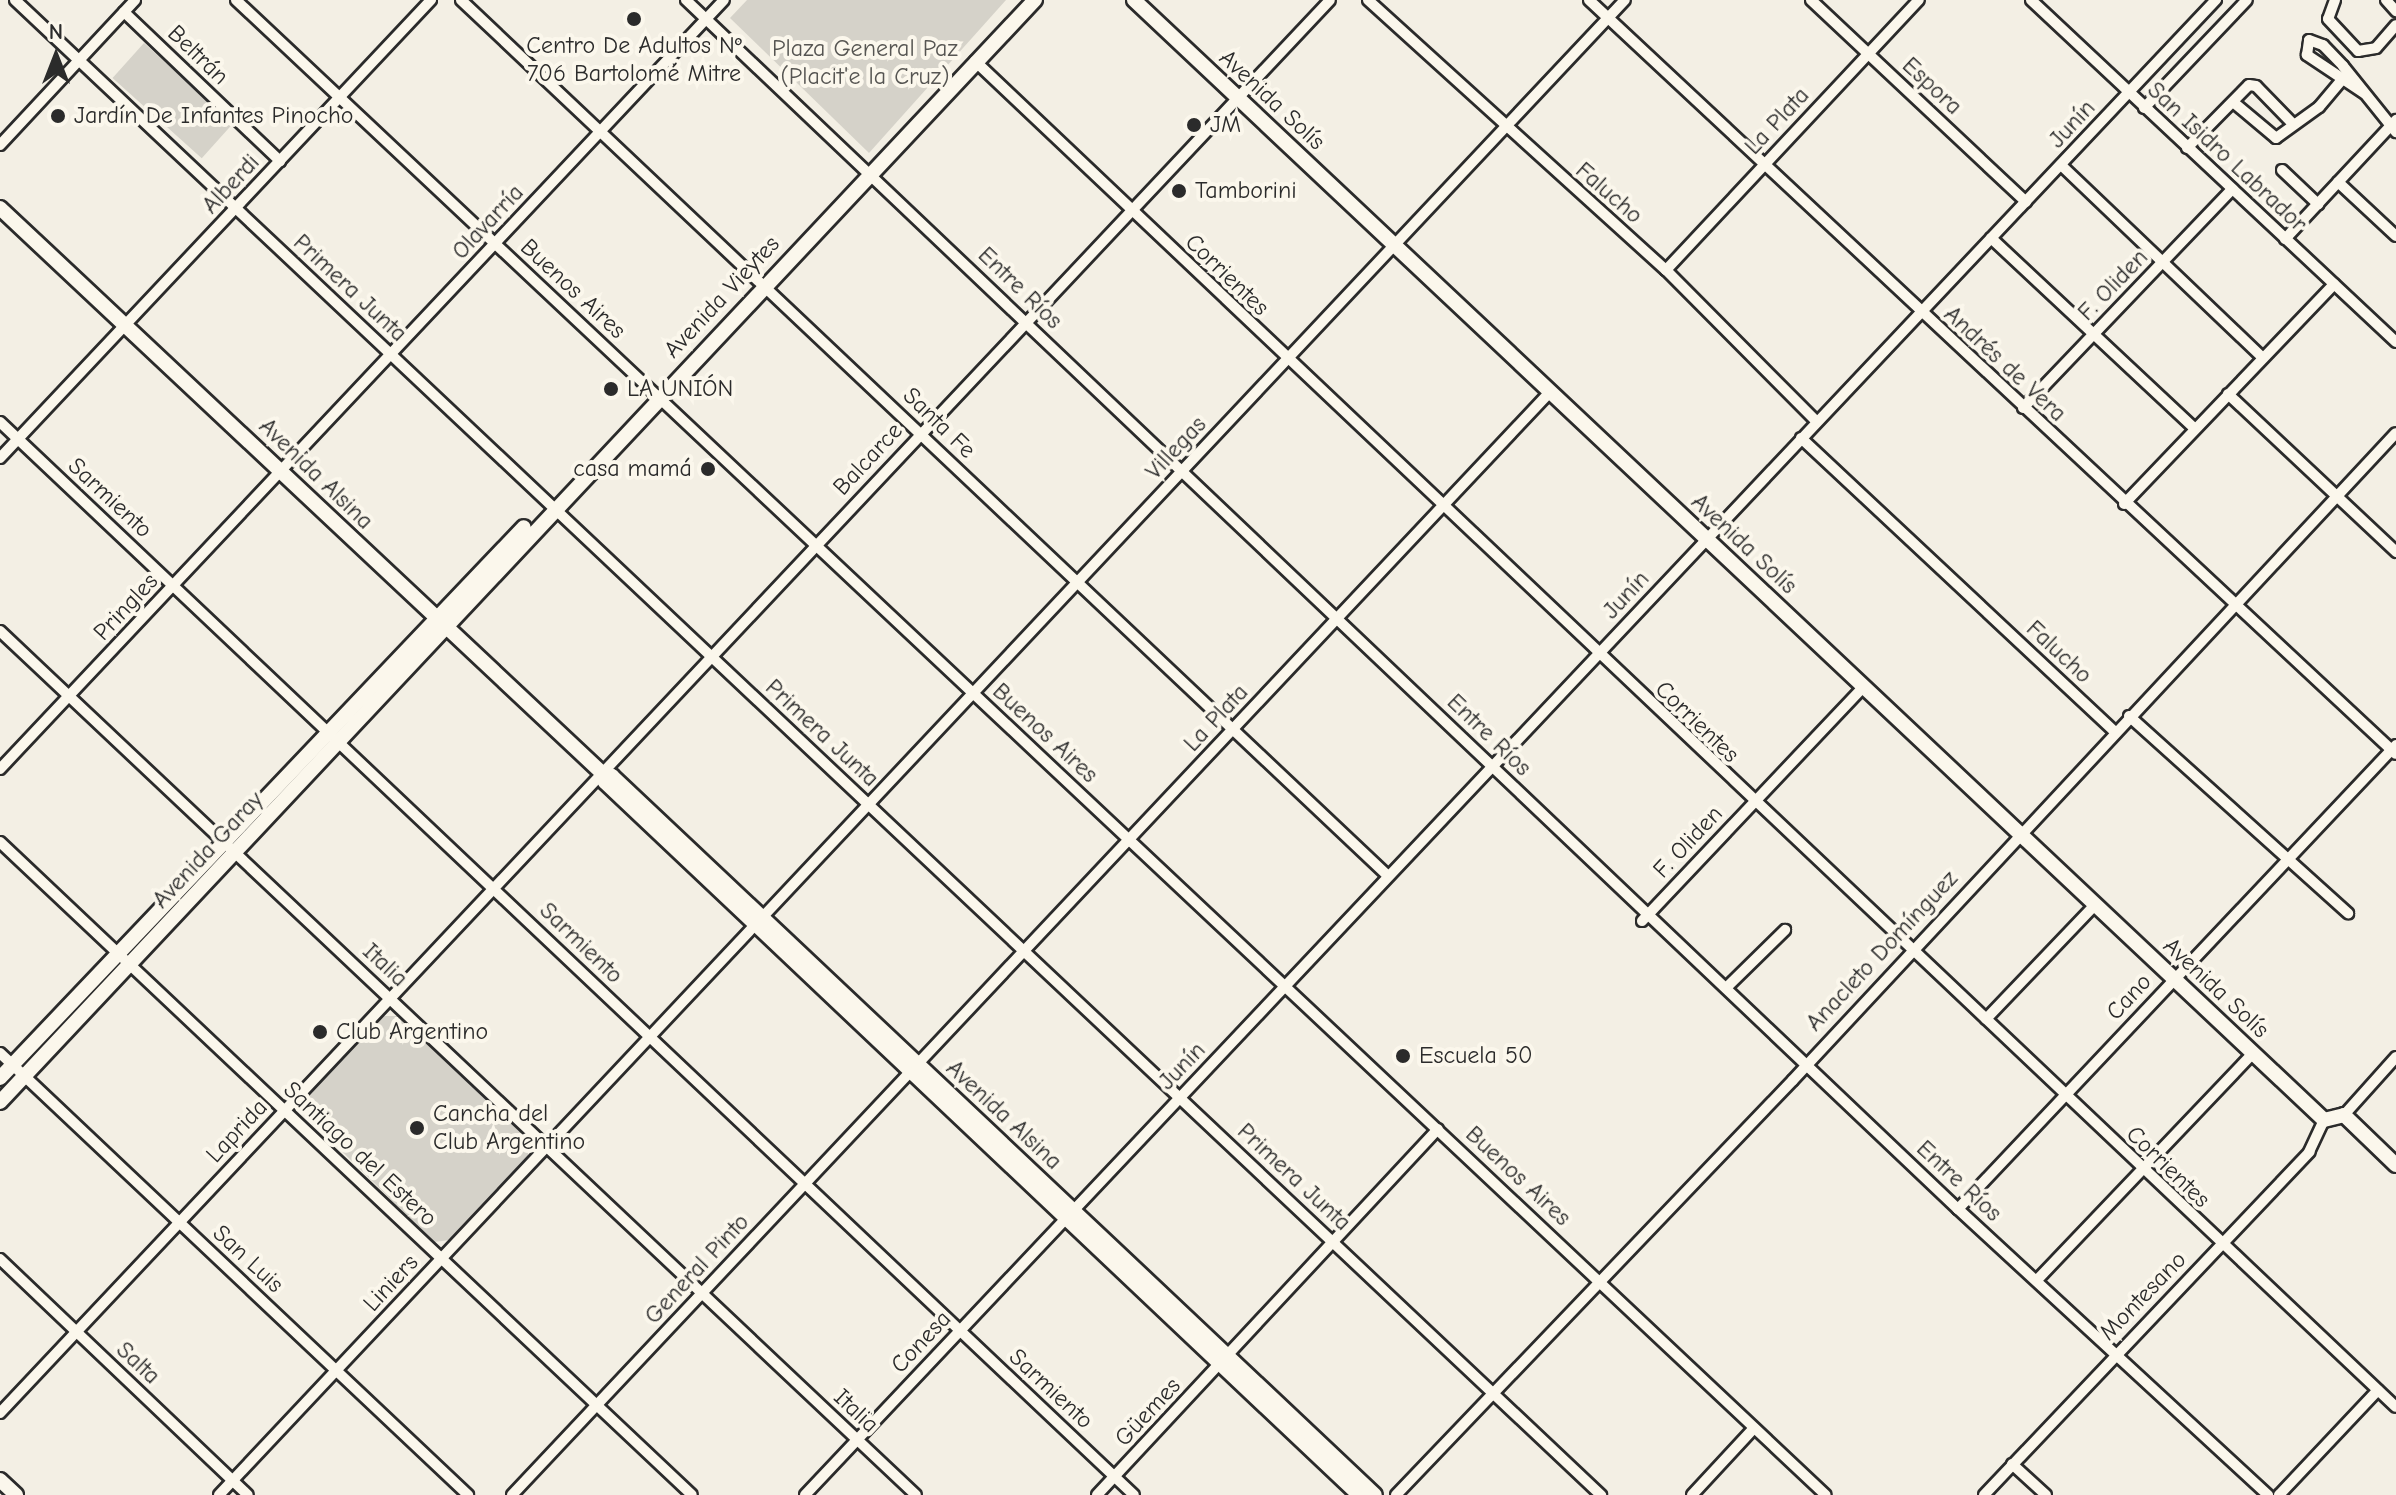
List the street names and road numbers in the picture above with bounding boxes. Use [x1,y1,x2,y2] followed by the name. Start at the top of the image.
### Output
[162,19,234,91] street label: Beltrán
[1213,44,1331,156] street label: Avenida Solís
[1896,51,1968,121] street label: Espora
[2141,76,2313,238] street label: San Isidro Labrador
[1739,81,1815,161] street label: La Plata
[2043,94,2101,154] street label: Junín
[196,148,266,220] street label: Alberdi
[1570,156,1648,230] street label: Falucho
[446,179,530,265] street label: Olavarría
[287,228,413,348] street label: Primera Junta
[1179,228,1275,322] street label: Corrientes
[658,230,786,364] street label: Avenida Vieytes
[514,233,632,345] street label: Buenos Aires
[972,241,1068,335] street label: Entre Ríos
[2072,243,2154,327] street label: F. Oliden
[1938,300,2072,428] street label: Andrés de Vera
[897,381,981,465] street label: Santa Fe
[1140,410,1212,486] street label: Villegas
[253,412,379,536] street label: Avenida Alsina
[827,417,909,501] street label: Balcarce
[62,452,158,544] street label: Sarmiento
[1685,488,1803,600] street label: Avenida Solís
[1597,565,1655,625] street label: Junín
[88,567,164,647] street label: Pringles
[2020,614,2098,690] street label: Falucho
[759,673,885,793] street label: Primera Junta
[1649,675,1745,769] street label: Corrientes
[986,677,1104,789] street label: Buenos Aires
[1178,678,1254,758] street label: La Plata
[1441,688,1537,782] street label: Entre Ríos
[147,786,269,914] street label: Avenida Garay
[1647,800,1729,884] street label: F. Oliden
[1800,865,1964,1037] street label: Anacleto Domínguez
[533,896,629,990] street label: Sarmiento
[2157,932,2275,1044] street label: Avenida Solís
[357,937,413,993] street label: Italia
[2100,968,2158,1026] street label: Cano
[1152,1036,1212,1096] street label: Junín
[940,1054,1068,1176] street label: Avenida Alsina
[277,1075,443,1233] street label: Santiago del Estero
[200,1093,274,1169] street label: Laprida
[1231,1117,1357,1237] street label: Primera Junta
[1459,1120,1577,1232] street label: Buenos Aires
[2120,1120,2216,1214] street label: Corrientes
[1910,1134,2008,1228] street label: Entre Ríos
[639,1208,755,1330] street label: General Pinto
[207,1219,289,1299] street label: San Luis
[2094,1246,2192,1346] street label: Montesano
[357,1248,425,1318] street label: Liniers
[885,1305,957,1379] street label: Conesa
[110,1336,166,1390] street label: Salta
[1003,1343,1099,1435] street label: Sarmiento
[1109,1372,1187,1452] street label: Güemes
[828,1383,884,1439] street label: Italia

